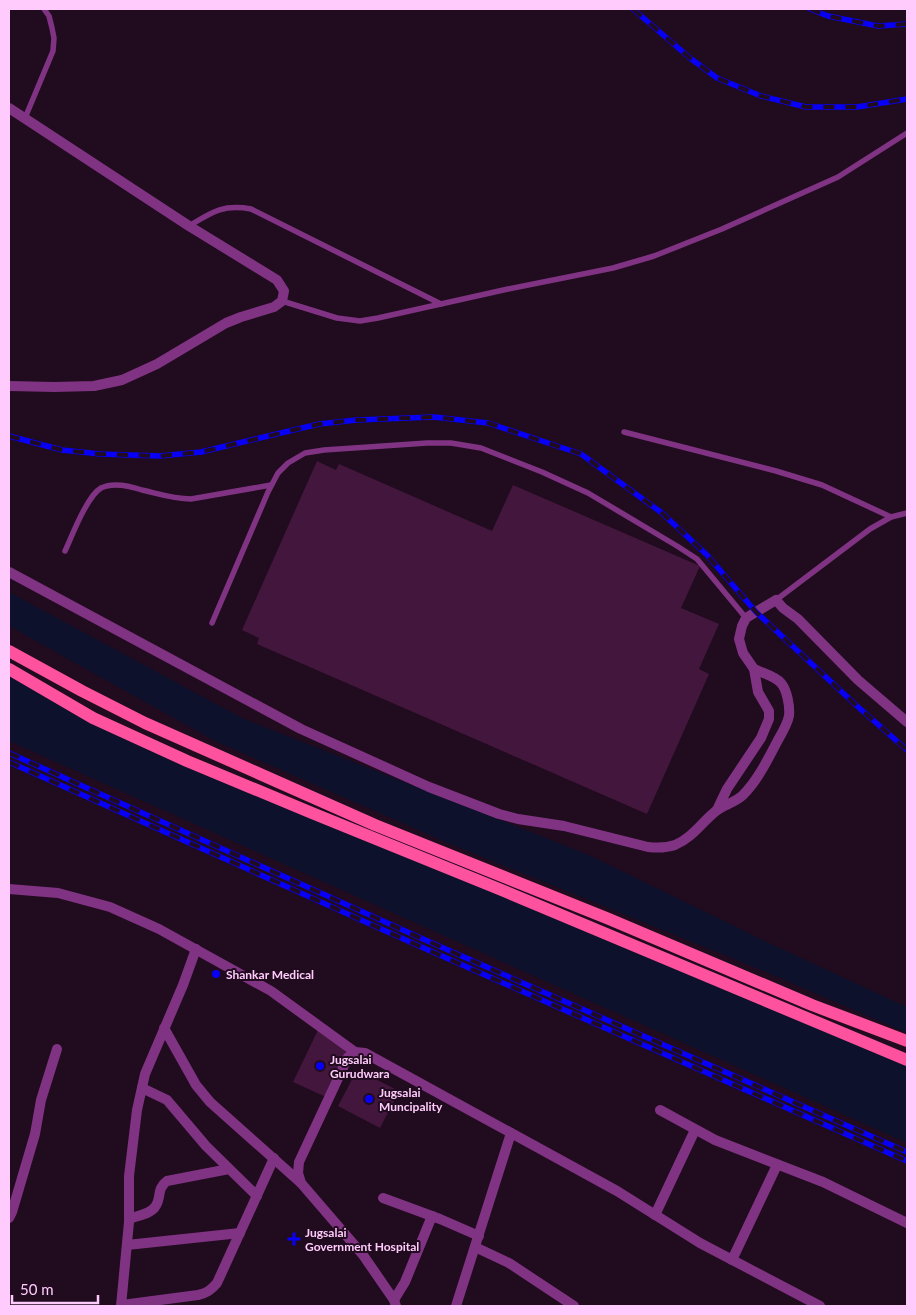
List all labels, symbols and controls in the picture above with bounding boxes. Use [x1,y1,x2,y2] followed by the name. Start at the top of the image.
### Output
[226,967,314,982] place label: Shankar Medical
[210,968,222,980] marker: Shankar Medical
[330,1052,390,1081] place label: Jugsalai Gurudwara
[314,1060,326,1072] marker: Jugsalai Gurudwara
[379,1085,443,1114] place label: Jugsalai Muncipality
[363,1093,375,1105] marker: Jugsalai Muncipality
[305,1225,419,1254] place label: Jugsalai Government Hospital
[287,1232,301,1246] marker: Jugsalai Government Hospital
[12,1272,99,1304] scale bar
[20,1280,54,1298] text: 50 m

